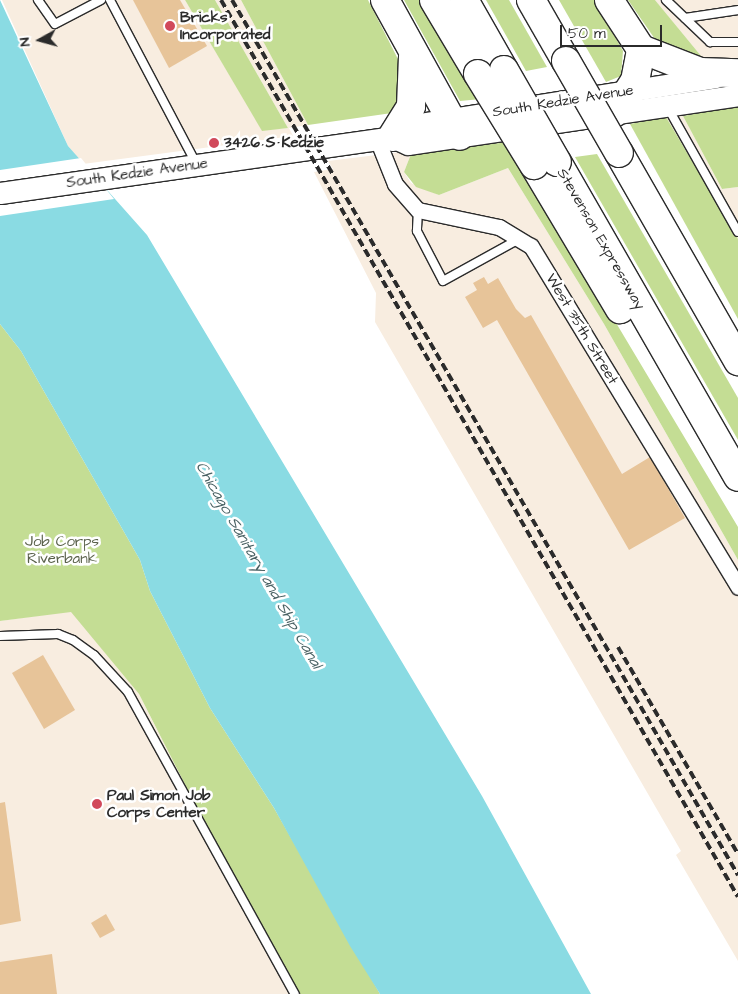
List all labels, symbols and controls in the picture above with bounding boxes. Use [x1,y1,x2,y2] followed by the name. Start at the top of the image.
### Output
[180,8,271,43] place label: Bricks Incorporated
[15,15,65,65] north arrow
[563,15,666,47] scale bar
[164,20,176,32] marker: Bricks Incorporated
[568,23,606,44] text: 50 m
[15,36,36,47] text: N
[491,81,635,121] street label: South Kedzie Avenue
[224,134,324,152] place label: 3426 S Kedzie
[208,137,220,149] marker: 3426 S Kedzie
[65,154,209,192] street label: South Kedzie Avenue
[553,165,649,313] street label: Stevenson Expressway
[542,270,622,388] street label: West 35th Street
[192,458,326,672] water label: Chicago Sanitary and Ship Canal
[25,532,99,567] park label: Job Corps Riverbank
[107,786,211,821] place label: Paul Simon Job Corps Center
[91,798,103,810] marker: Paul Simon Job Corps Center

